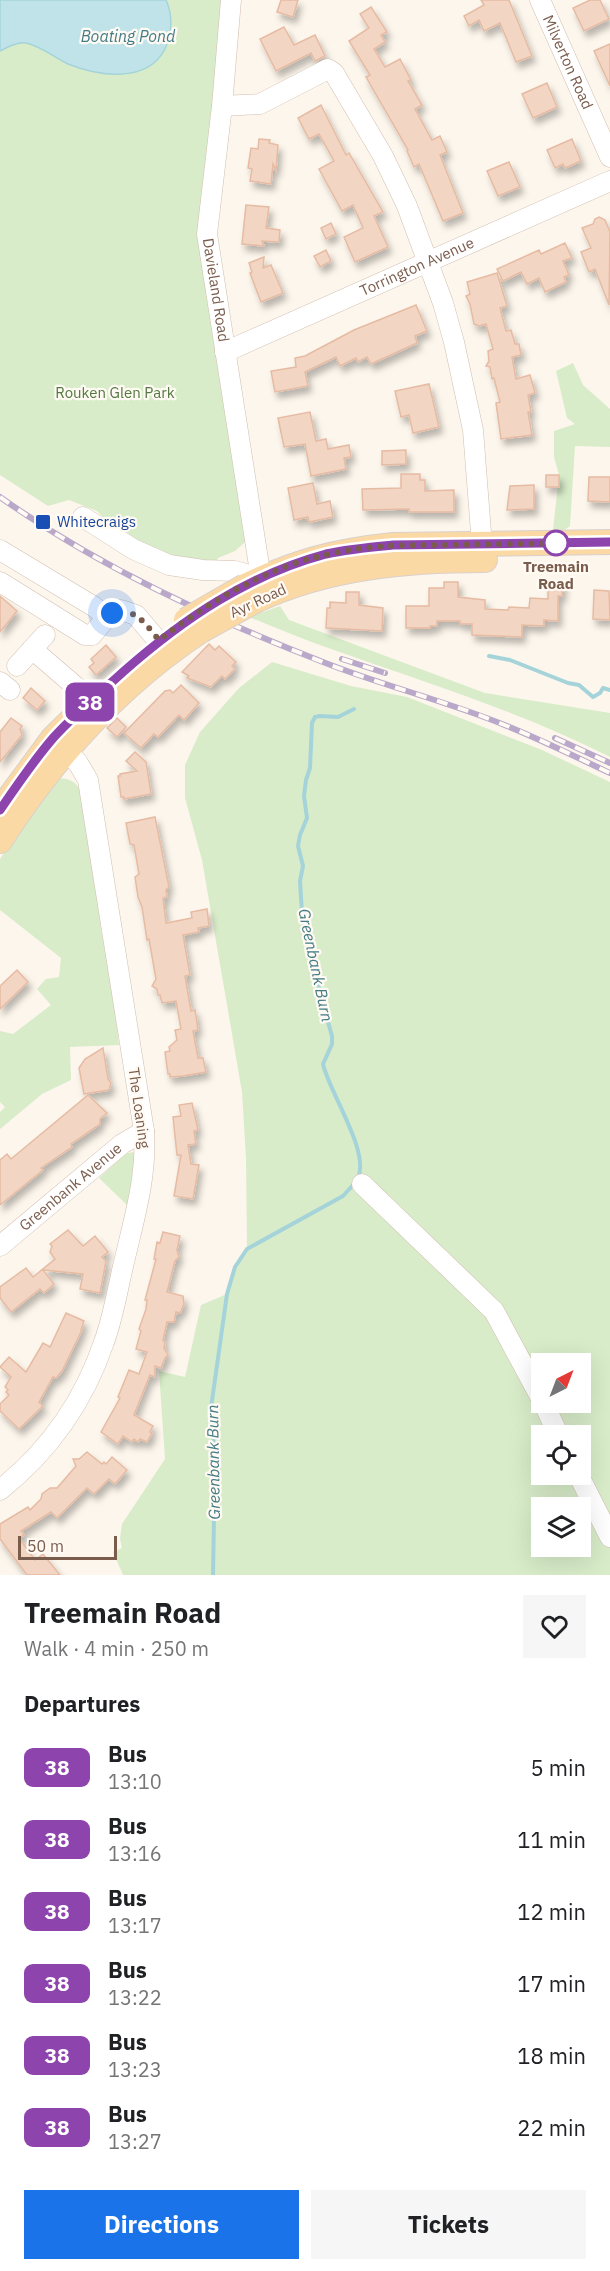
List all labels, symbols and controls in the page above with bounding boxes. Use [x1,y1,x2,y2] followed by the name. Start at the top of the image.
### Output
[539,12,597,112] street label: Milverton Road
[81,26,176,46] water label: Boating Pond
[357,233,477,300] street label: Torrington Avenue
[199,237,234,343] street label: Davieland Road
[55,383,175,402] park label: Rouken Glen Park
[57,512,136,531] place label: Whitecraigs
[34,513,52,531] marker: Whitecraigs
[543,530,569,556] marker: Treemain Road
[523,557,589,593] place label: Treemain Road
[226,579,289,622] street label: Ayr Road
[97,598,127,628] your location
[63,682,117,722] line badge: 38
[77,688,103,716] text: 38
[294,907,338,1023] water label: Greenbank Burn
[124,1066,155,1150] street label: The Loaning
[15,1138,125,1235] street label: Greenbank Avenue
[531,1353,591,1413] north arrow
[531,1353,591,1557] map controls
[202,1404,224,1520] water label: Greenbank Burn
[531,1425,591,1485] button: locate
[531,1497,591,1557] button: layers
[18,1533,117,1560] scale bar
[27,1536,64,1556] text: 50 m
[24,1594,221,1631] text: Treemain Road
[523,1595,586,1658] button: heart
[24,1635,209,1662] text: Walk · 4 min · 250 m
[24,1689,140,1718] text: Departures
[108,1739,147,1768] text: Bus
[44,1753,70,1781] text: 38
[530,1753,586,1782] text: 5 min
[108,1768,162,1795] text: 13:10
[108,1811,147,1840] text: Bus
[44,1825,70,1853] text: 38
[517,1825,586,1854] text: 11 min
[108,1840,162,1867] text: 13:16
[108,1883,147,1912] text: Bus
[44,1897,70,1925] text: 38
[517,1897,586,1926] text: 12 min
[108,1912,162,1939] text: 13:17
[108,1955,147,1984] text: Bus
[44,1969,70,1997] text: 38
[517,1969,586,1998] text: 17 min
[108,1984,162,2011] text: 13:22
[108,2027,147,2056] text: Bus
[44,2041,70,2069] text: 38
[517,2041,586,2070] text: 18 min
[108,2056,162,2083] text: 13:23
[108,2099,147,2128] text: Bus
[44,2113,70,2141] text: 38
[517,2113,586,2142] text: 22 min
[108,2128,162,2155] text: 13:27
[24,2190,299,2259] button: Directions
[311,2190,586,2259] button: Tickets

